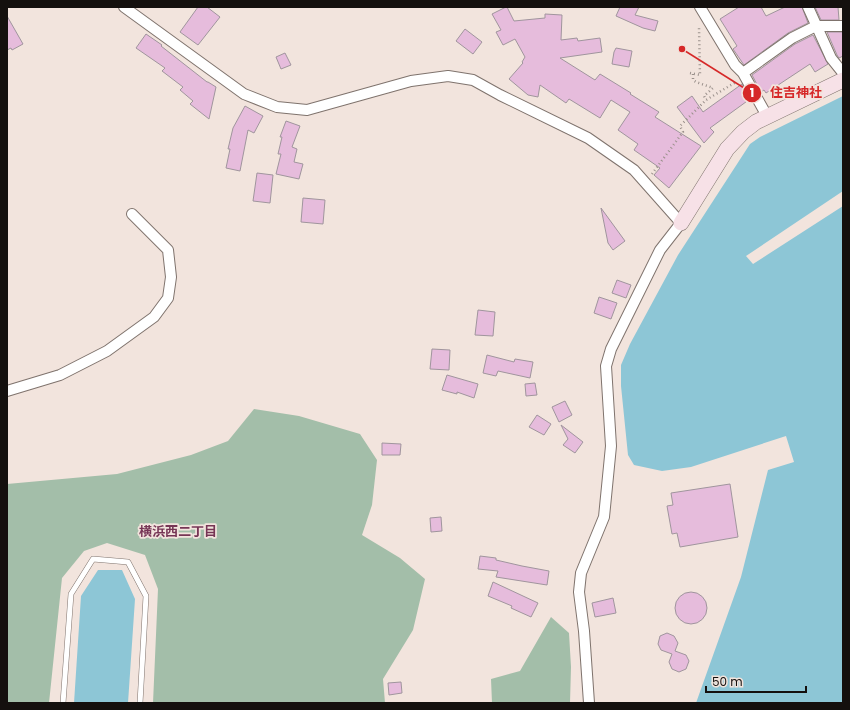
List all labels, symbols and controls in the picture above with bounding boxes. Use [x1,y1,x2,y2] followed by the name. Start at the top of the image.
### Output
[742,80,830,105] callout: 住吉神社
[770,83,822,102] text: 住吉神社
[750,84,754,101] text: 1
[139,522,217,541] district label: 横浜西二丁目
[706,668,806,694] scale bar
[712,673,743,690] text: 50 m

